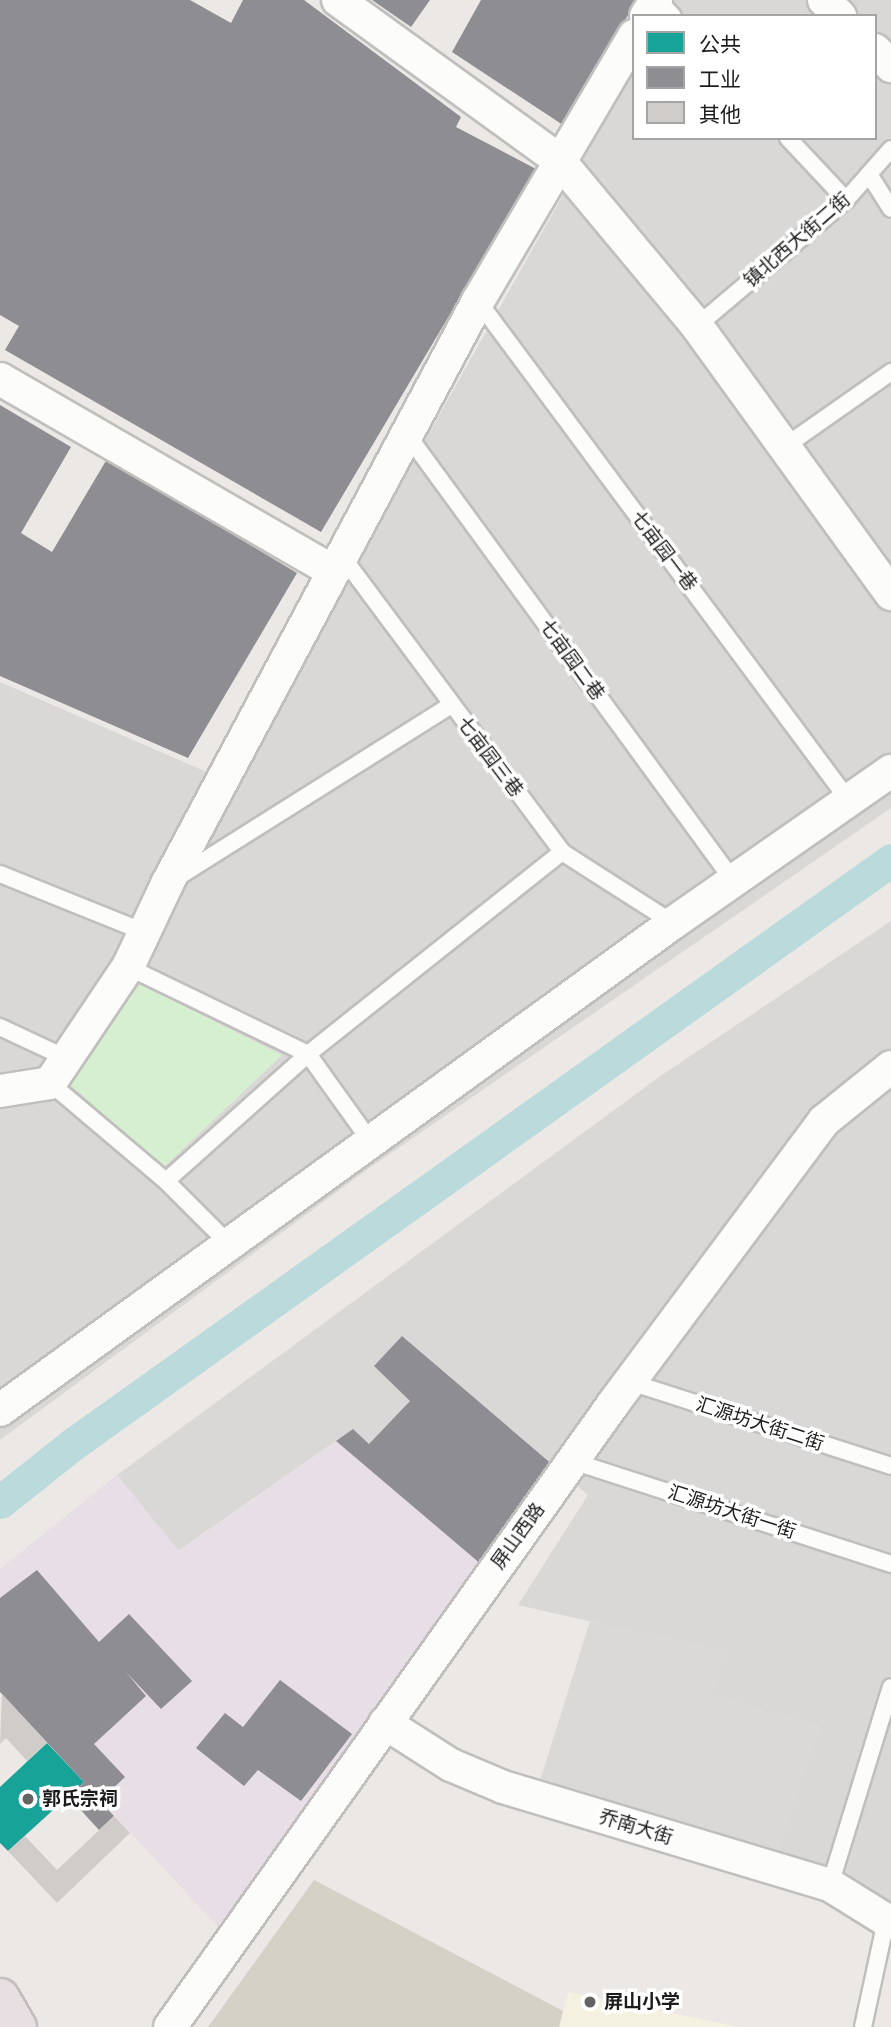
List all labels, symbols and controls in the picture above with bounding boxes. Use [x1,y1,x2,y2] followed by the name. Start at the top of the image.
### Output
[632,14,877,140] legend
[699,33,741,56] text: 公共
[699,68,741,91] text: 工业
[699,103,741,126] text: 其他
[739,188,855,292] street label: 镇北西大街二街
[626,506,702,596] street label: 七亩园一巷
[535,615,609,705] street label: 七亩园二巷
[452,712,528,802] street label: 七亩园三巷
[693,1393,827,1455] street label: 汇源坊大街二街
[665,1481,799,1543] street label: 汇源坊大街一街
[486,1499,550,1573] street label: 屏山西路
[42,1788,118,1810] place label: 郭氏宗祠
[20,1791,36,1807] marker: 郭氏宗祠
[596,1805,676,1849] street label: 乔南大街
[604,1991,680,2013] place label: 屏山小学
[582,1994,598,2010] marker: 屏山小学

